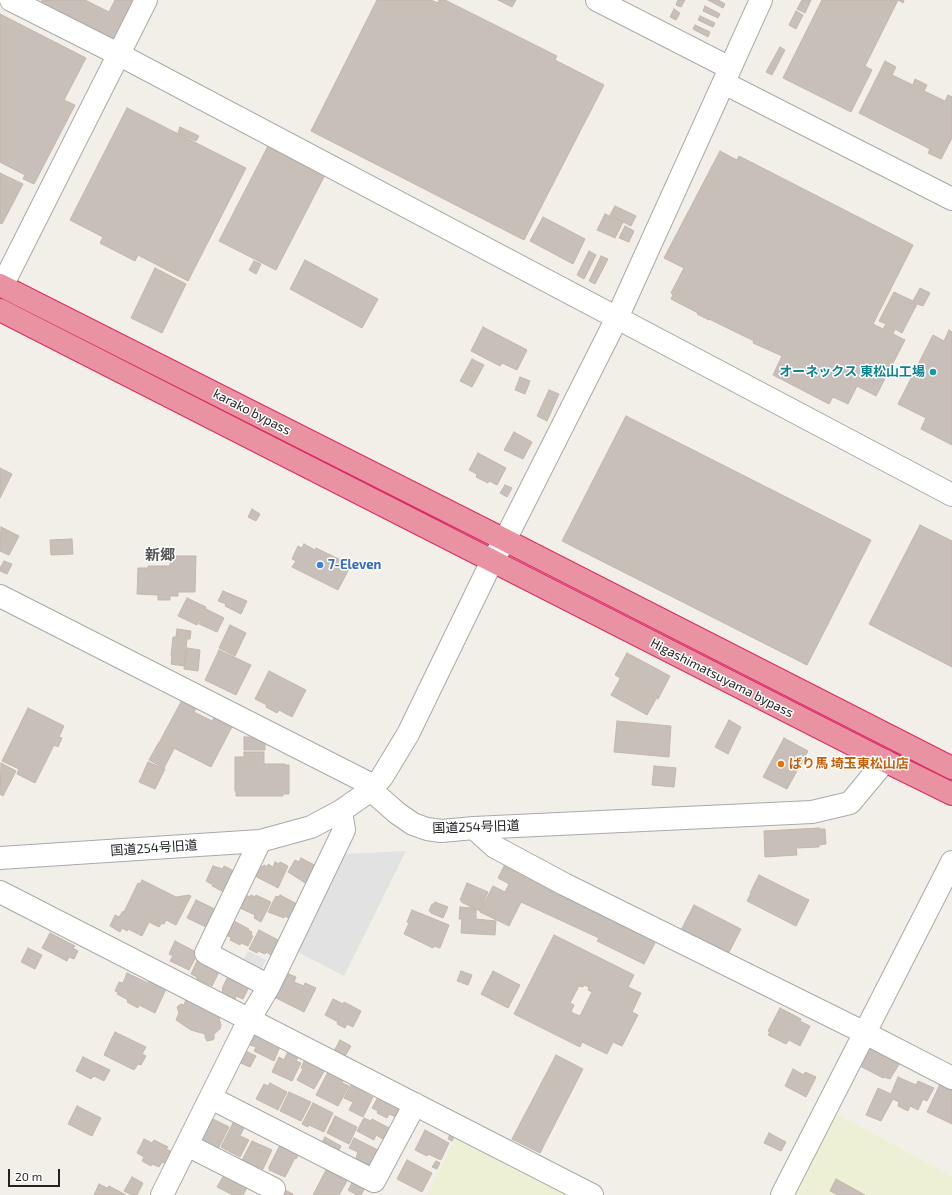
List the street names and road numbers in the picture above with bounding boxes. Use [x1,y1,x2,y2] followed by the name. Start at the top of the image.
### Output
[211,386,293,438] street label: karako bypass
[648,635,796,721] street label: Higashimatsuyama bypass
[432,818,520,836] street label: 国道254号旧道
[110,837,198,859] street label: 国道254号旧道

